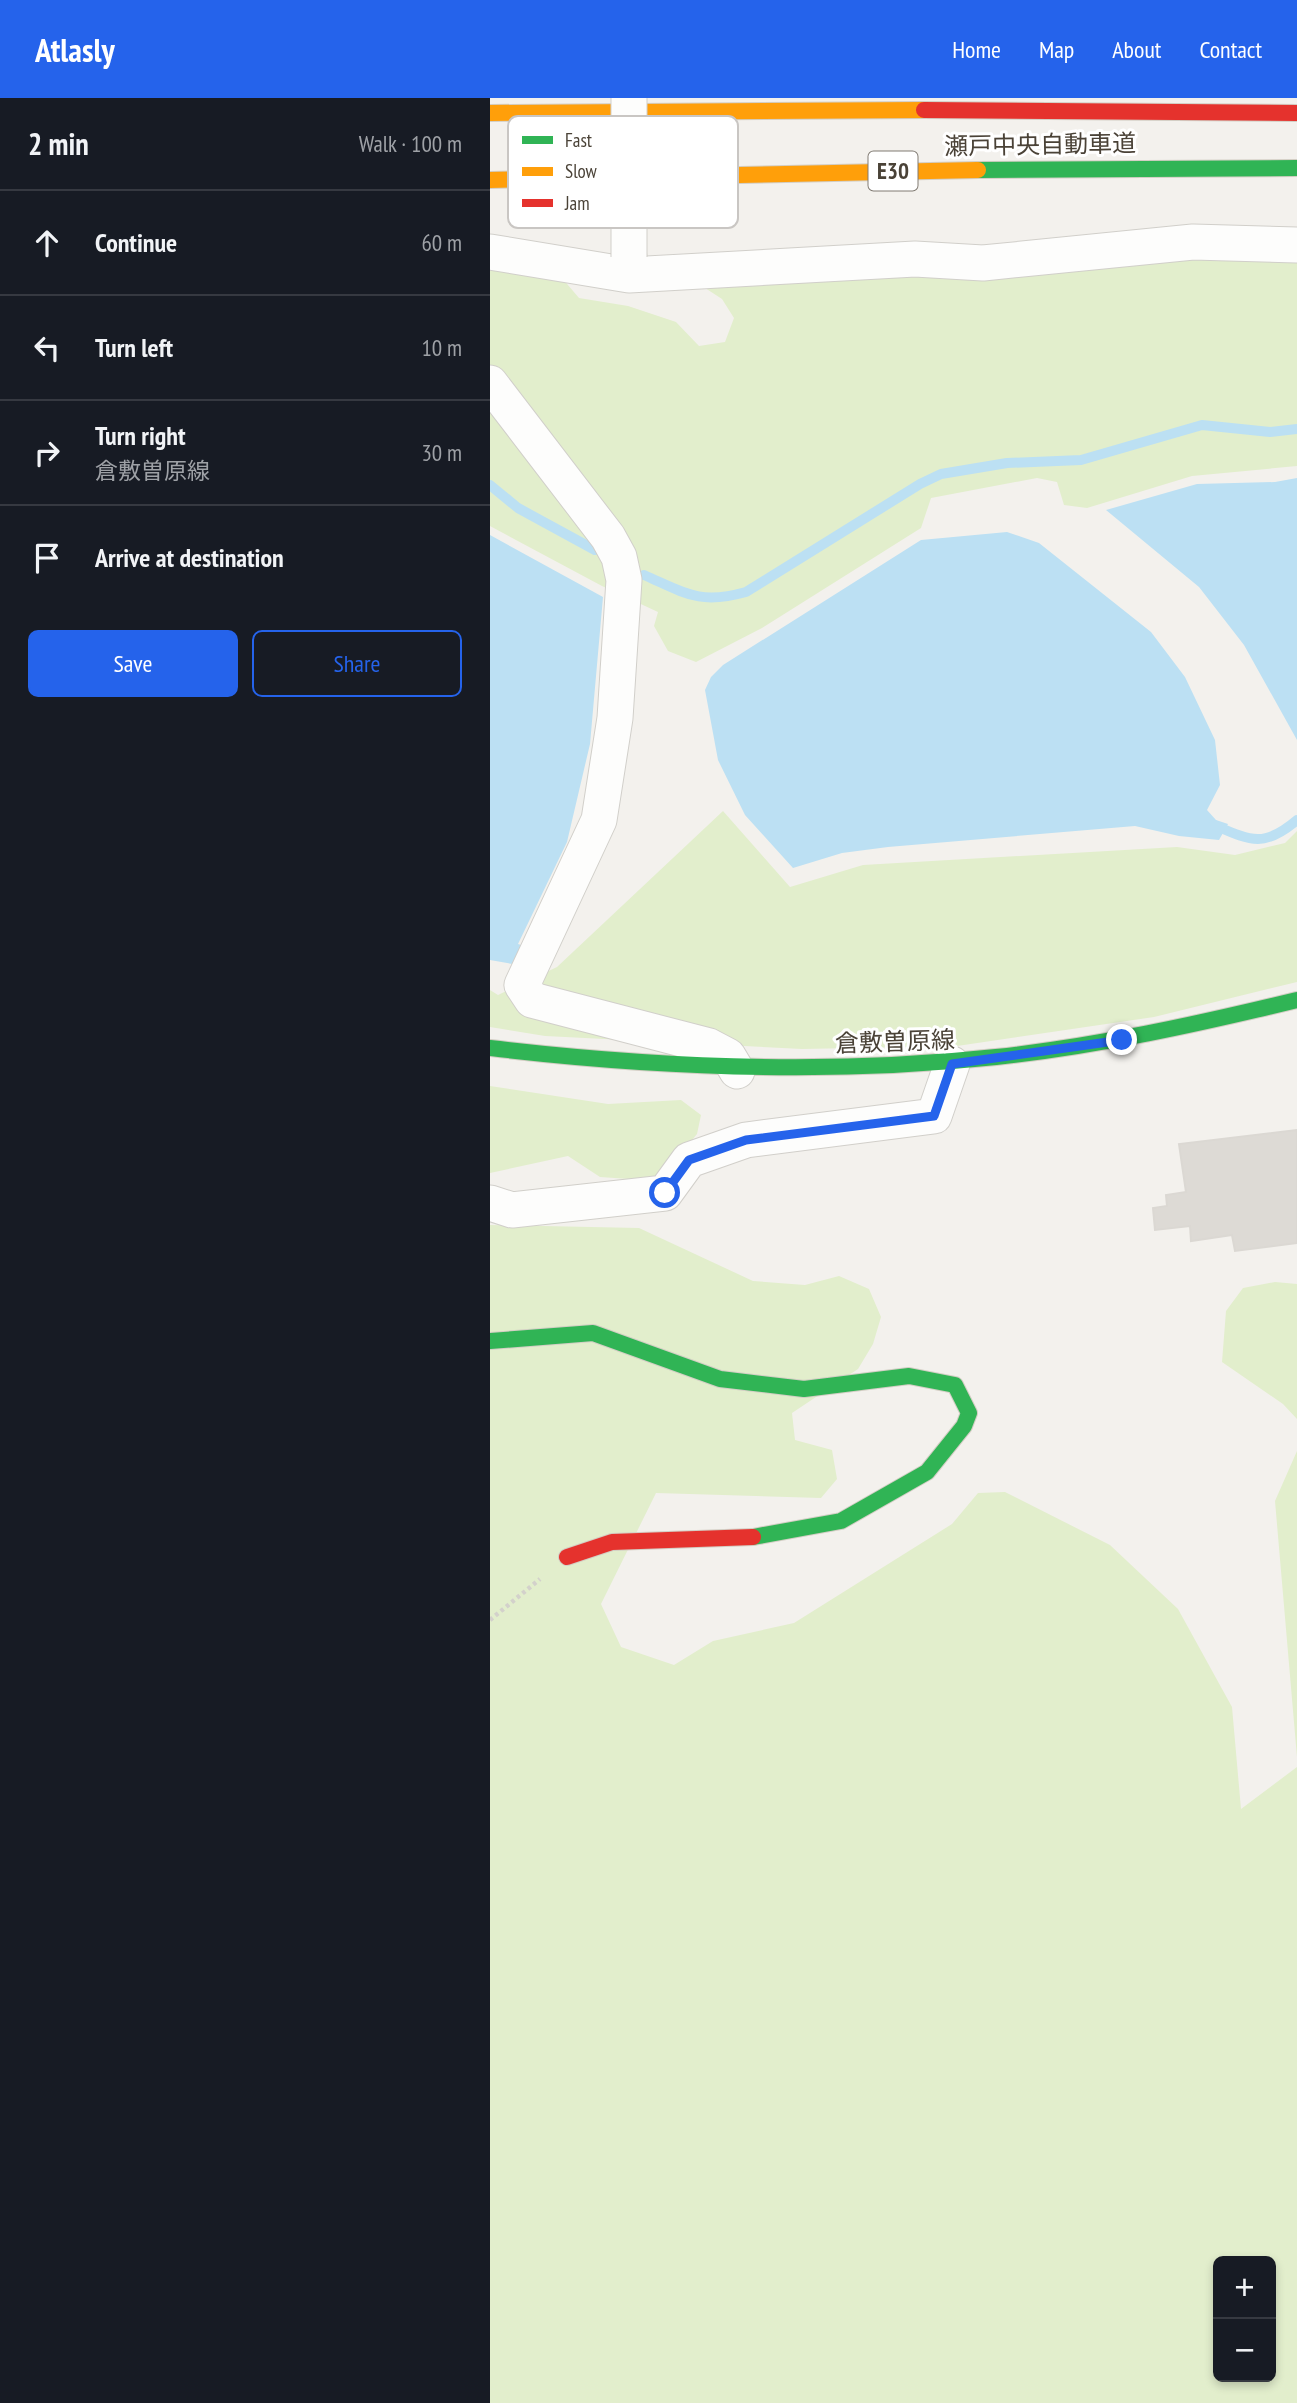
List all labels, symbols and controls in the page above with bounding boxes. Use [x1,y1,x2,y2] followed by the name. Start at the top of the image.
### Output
[35,28,115,71] text: Atlasly
[952,34,1001,65] text: Home
[1039,34,1074,65] text: Map
[1112,34,1161,65] text: About
[1199,34,1262,65] text: Contact
[508,116,738,228] legend
[28,124,89,163] text: 2 min
[944,127,1136,162] street label: 瀬戸中央自動車道
[565,128,593,152] text: Fast
[359,129,462,158] text: Walk · 100 m
[868,152,918,190] road number: E30
[565,159,598,183] text: Slow
[564,191,590,215] text: Jam
[28,224,66,262] icon: ahead
[95,226,177,259] text: Continue
[421,228,462,257] text: 60 m
[28,329,66,367] icon: left
[95,331,173,364] text: Turn left
[421,333,462,362] text: 10 m
[95,419,186,452] text: Turn right
[28,434,66,472] icon: right
[421,438,462,467] text: 30 m
[95,456,210,485] text: 倉敷曽原線
[28,539,66,577] icon: arrive
[95,541,284,574] text: Arrive at destination
[28,630,238,697] button: Save
[252,630,462,697] button: Share
[834,1024,955,1059] street label: 倉敷曽原線
[1106,1024,1137,1055] route end
[649,1177,680,1208] route start
[1213,2256,1276,2382] map controls
[1213,2256,1276,2319] button: +
[1213,2319,1276,2382] button: −

